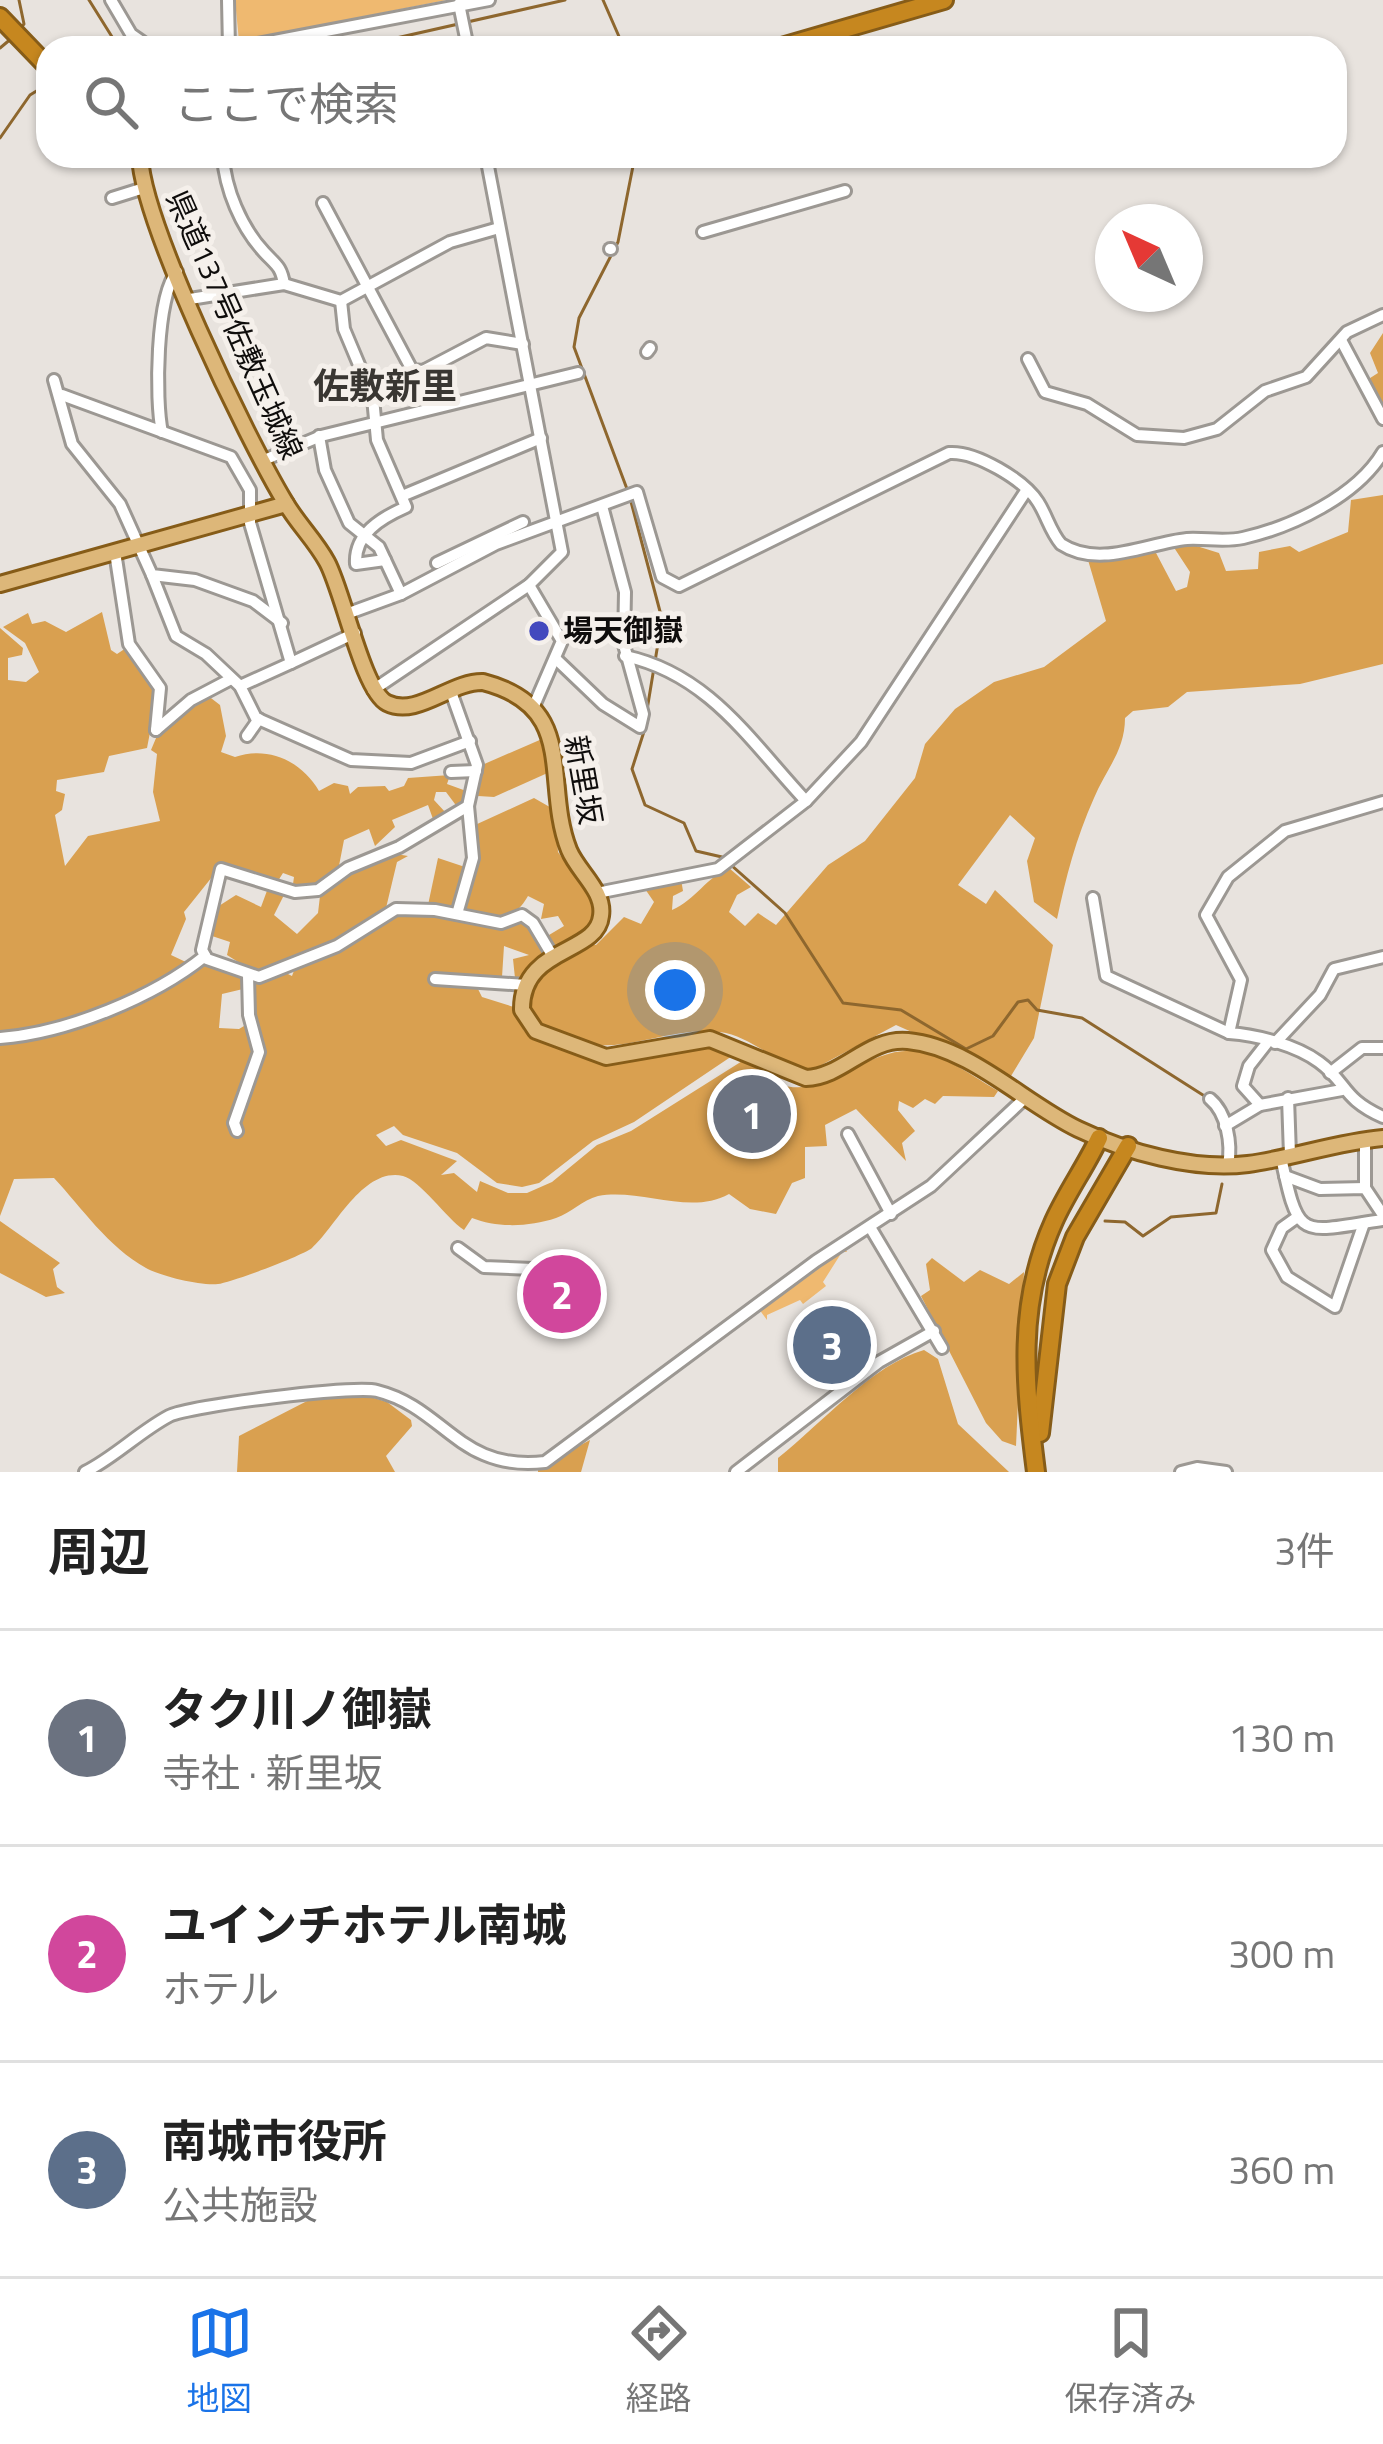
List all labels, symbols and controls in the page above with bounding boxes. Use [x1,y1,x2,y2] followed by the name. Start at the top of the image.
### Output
[36,36,1347,168] search box
[78,69,144,135] icon: search
[174,69,399,137] text: ここで検索
[155,183,315,467] street label: 県道137号佐敷玉城線
[1095,204,1203,312] north arrow
[313,358,457,413] district label: 佐敷新里
[563,607,683,653] place label: 場天御嶽
[526,618,552,644] marker: 場天御嶽
[554,732,614,828] street label: 新里坂
[645,960,705,1020] your location
[713,1069,791,1159] pin: 1
[523,1249,601,1339] pin: 2
[793,1300,871,1390] pin: 3
[48,1512,150,1590] text: 周辺
[1274,1521,1335,1580] text: 3件
[162,1674,432,1742] text: タク川ノ御嶽
[76,1708,98,1767] text: 1
[1228,1708,1335,1767] text: 130 m
[162,1743,383,1802] text: 寺社 · 新里坂
[162,1890,567,1958] text: ユインチホテル南城
[76,1924,98,1983] text: 2
[1228,1924,1335,1983] text: 300 m
[162,1959,279,2018] text: ホテル
[162,2106,387,2174] text: 南城市役所
[76,2140,98,2199] text: 3
[1228,2140,1335,2199] text: 360 m
[162,2175,318,2234] text: 公共施設
[187,2300,253,2423] tab: 地図
[626,2300,692,2423] tab: 経路
[1065,2300,1197,2423] tab: 保存済み

